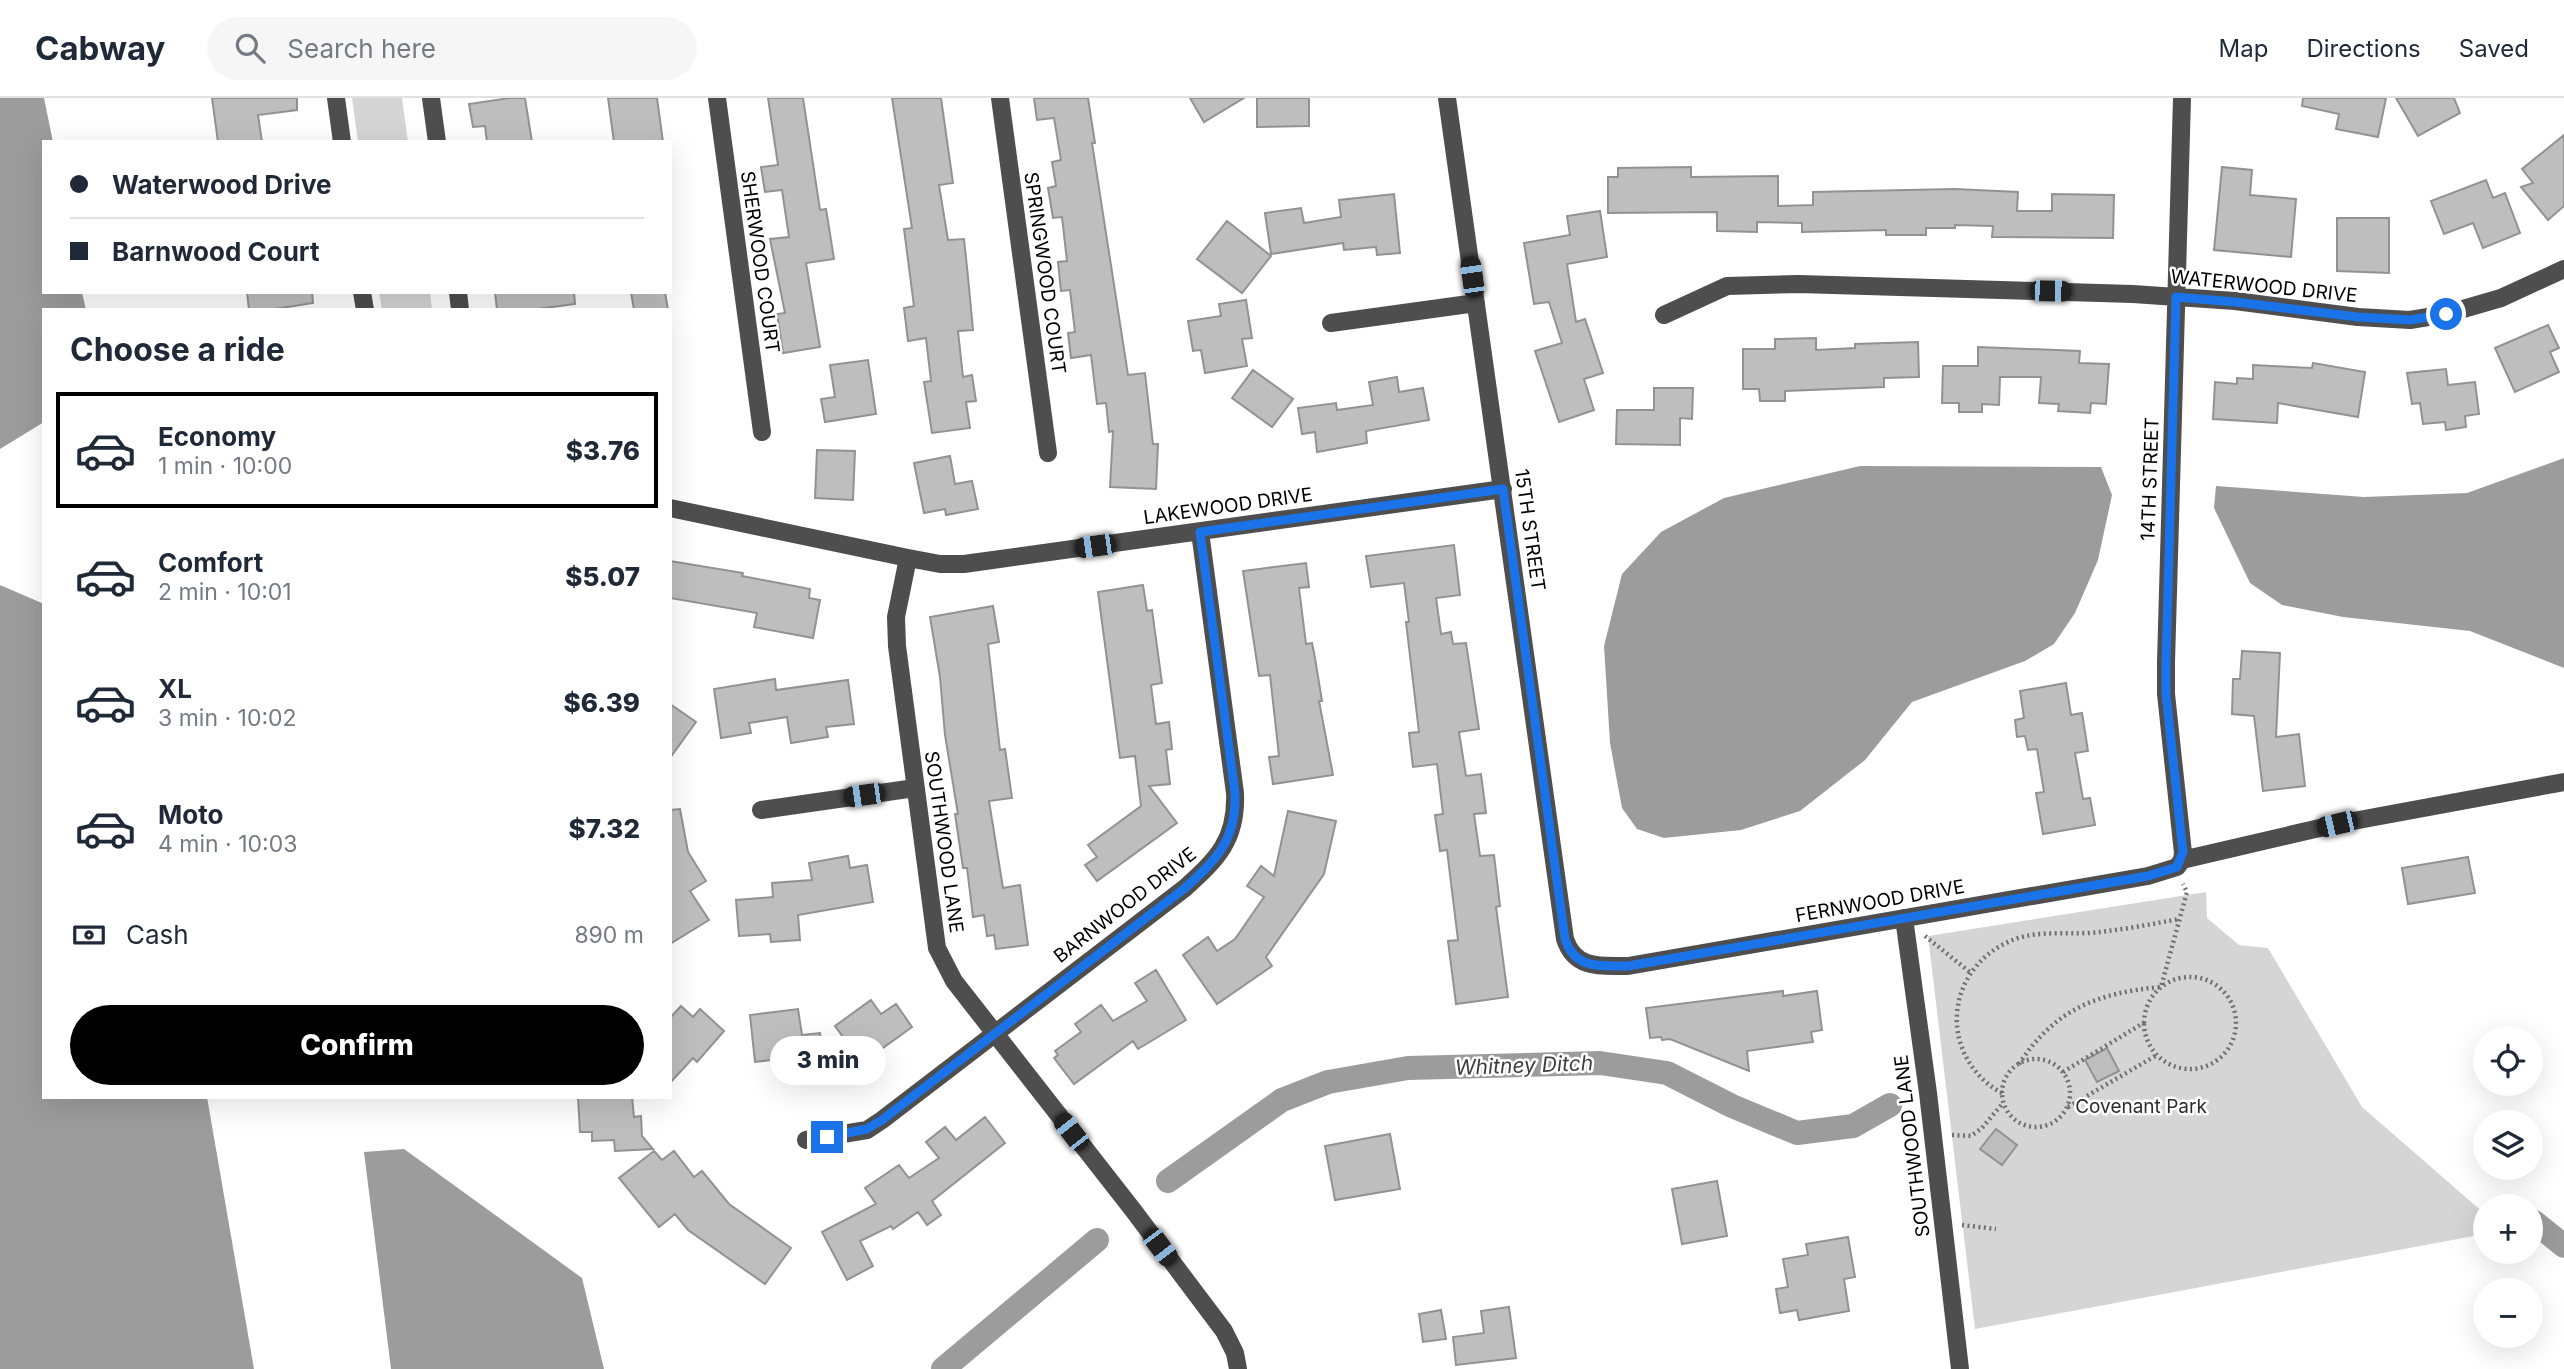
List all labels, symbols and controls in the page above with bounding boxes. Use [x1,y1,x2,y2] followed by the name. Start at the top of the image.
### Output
[207,17,697,80] search box
[35,28,165,68] text: Cabway
[231,29,269,67] icon: search
[287,33,436,64] text: Search here
[2219,34,2268,63] text: Map
[2306,34,2421,63] text: Directions
[2459,34,2529,63] text: Saved
[112,169,332,200] text: Waterwood Drive
[736,169,784,355] street label: SHERWOOD COURT
[1019,170,1071,376] street label: SPRINGWOOD COURT
[112,236,319,267] text: Barnwood Court
[1459,255,1486,299] car
[2170,265,2358,307] street label: WATERWOOD DRIVE
[2029,280,2072,302] car
[2430,298,2462,330] route start
[70,330,285,369] text: Choose a ride
[2136,417,2164,541] street label: 14TH STREET
[74,419,137,482] icon: car
[158,421,276,452] text: Economy
[566,435,640,466] text: $3.76
[158,452,292,480] text: 1 min · 10:00
[1510,468,1550,592] street label: 15TH STREET
[1142,483,1314,529] street label: LAKEWOOD DRIVE
[1073,533,1118,559] car
[74,545,137,608] icon: car
[158,547,263,578] text: Comfort
[565,561,640,592] text: $5.07
[158,578,292,606] text: 2 min · 10:01
[74,671,137,734] icon: car
[158,673,192,704] text: XL
[563,687,640,718] text: $6.39
[158,704,297,732] text: 3 min · 10:02
[920,749,968,935] street label: SOUTHWOOD LANE
[842,782,887,808] car
[74,797,137,860] icon: car
[158,799,223,830] text: Moto
[2315,809,2360,839] car
[569,813,640,844] text: $7.32
[158,830,297,858] text: 4 min · 10:03
[1049,842,1201,968] street label: BARNWOOD DRIVE
[1794,875,1966,927] street label: FERNWOOD DRIVE
[70,916,108,954] icon: cash
[126,919,189,950] text: Cash
[574,921,644,949] text: 890 m
[70,1005,644,1085] button: Confirm
[2473,1026,2543,1348] map controls
[2473,1026,2543,1096] button: locate
[769,1035,885,1084] callout: 3 min
[797,1046,859,1074] text: 3 min
[1454,1050,1594,1080] water label: Whitney Ditch
[1889,1053,1935,1239] street label: SOUTHWOOD LANE
[2075,1095,2207,1118] park label: Covenant Park
[1050,1109,1093,1155] car
[2473,1110,2543,1180] button: layers
[811,1121,843,1153] route end
[2473,1194,2543,1264] button: +
[1139,1224,1182,1270] car
[2473,1278,2543,1348] button: −

